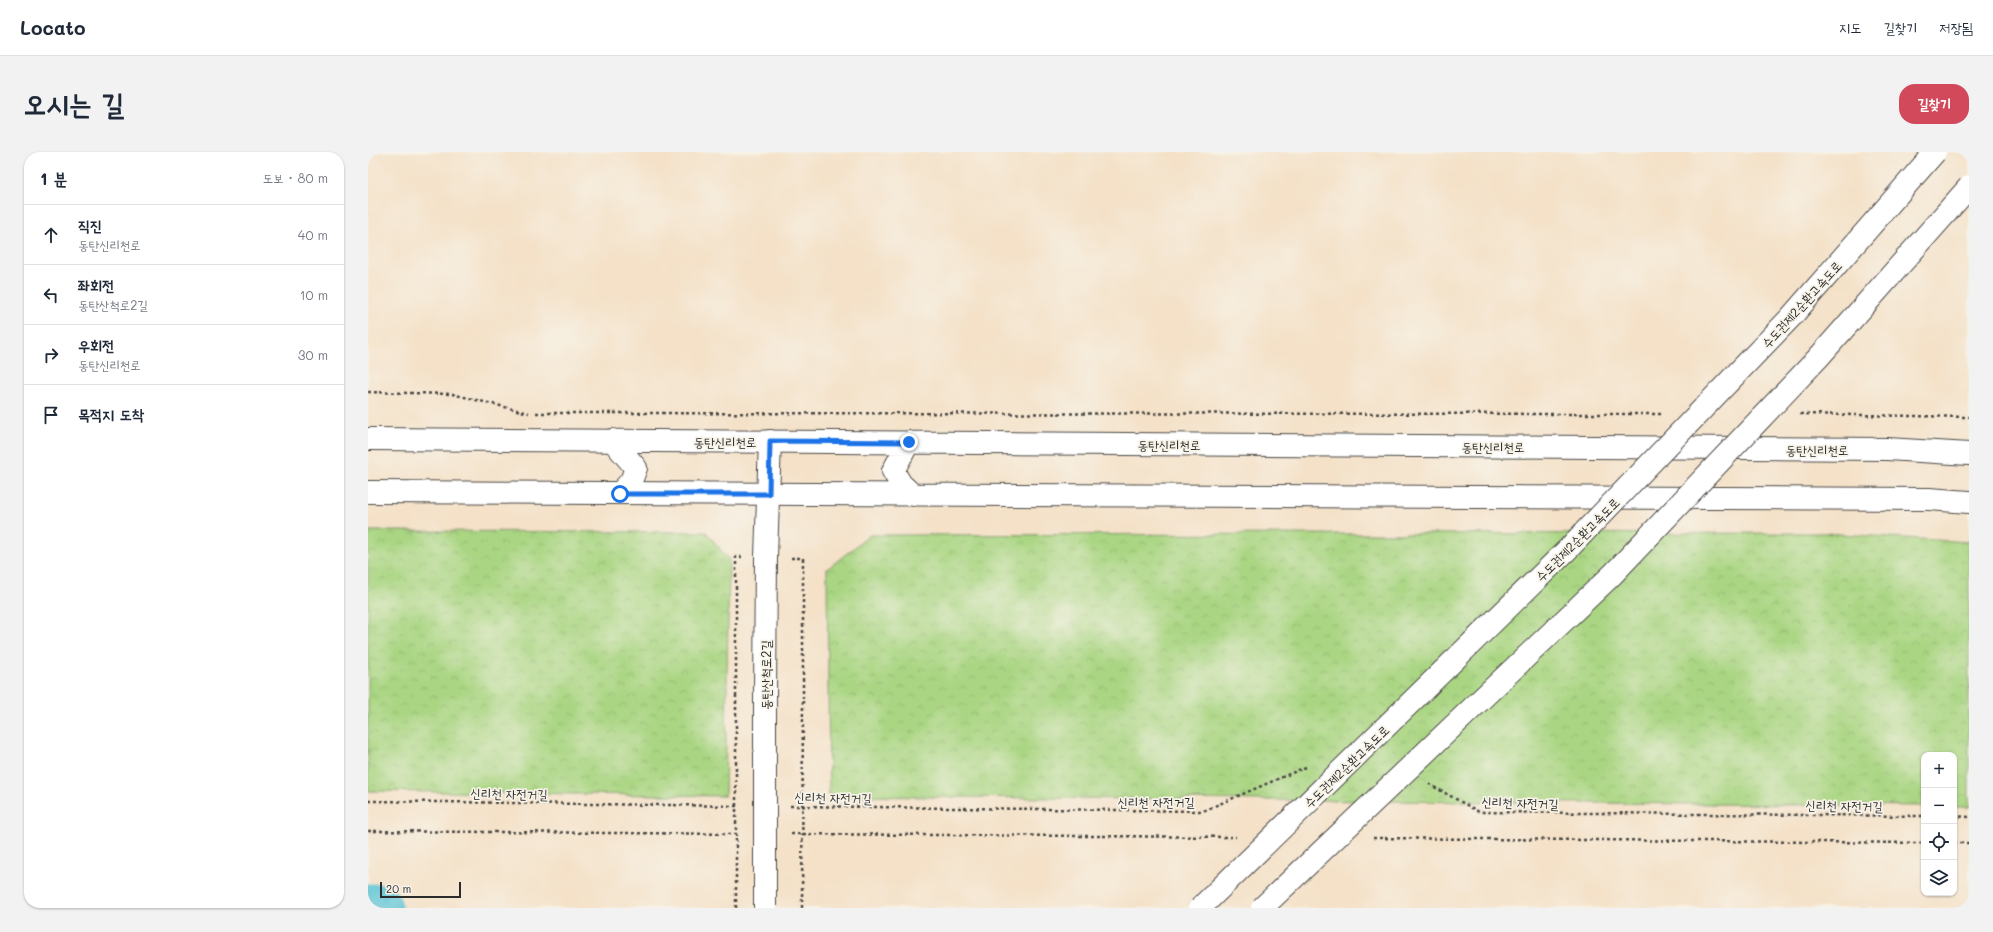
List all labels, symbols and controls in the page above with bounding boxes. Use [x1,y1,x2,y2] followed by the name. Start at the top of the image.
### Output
[20,15,86,40] text: Locato
[1839,18,1861,37] text: 지도
[1883,18,1917,37] text: 길찾기
[1939,18,1973,37] text: 저장됨
[1899,84,1969,124] button: 길찾기
[24,85,124,121] text: 오시는 길
[40,167,67,189] text: 1 분
[263,169,328,186] text: 도보 · 80 m
[78,215,102,235] text: 직진
[40,224,62,246] icon: ahead
[298,226,328,243] text: 40 m
[78,236,141,253] text: 동탄신리천로
[1757,257,1845,351] street label: 수도권제2순환고속도로
[78,275,114,295] text: 좌회전
[40,284,62,306] icon: left
[300,286,328,303] text: 10 m
[78,296,148,313] text: 동탄산척로2길
[78,335,114,355] text: 우회전
[40,344,62,366] icon: right
[298,346,328,363] text: 30 m
[78,356,141,373] text: 동탄신리천로
[40,404,62,426] icon: arrive
[78,404,144,424] text: 목적지 도착
[694,433,756,450] street label: 동탄신리천로
[900,433,918,451] route end
[1138,436,1200,453] street label: 동탄신리천로
[1462,438,1524,455] street label: 동탄신리천로
[1786,441,1848,458] street label: 동탄신리천로
[611,485,629,503] route start
[1531,493,1623,585] street label: 수도권제2순환고속도로
[757,640,774,710] street label: 동탄산척로2길
[1300,721,1392,811] street label: 수도권제2순환고속도로
[1921,752,1957,896] map controls
[1921,752,1957,788] button: +
[470,784,548,802] street label: 신리천 자전거길
[794,788,872,806] street label: 신리천 자전거길
[1921,788,1957,824] button: −
[1481,792,1559,812] street label: 신리천 자전거길
[1117,793,1195,810] street label: 신리천 자전거길
[1805,796,1883,814] street label: 신리천 자전거길
[1921,824,1957,860] button: locate
[1921,860,1957,896] button: layers
[380,880,461,899] scale bar
[386,881,411,896] text: 20 m

